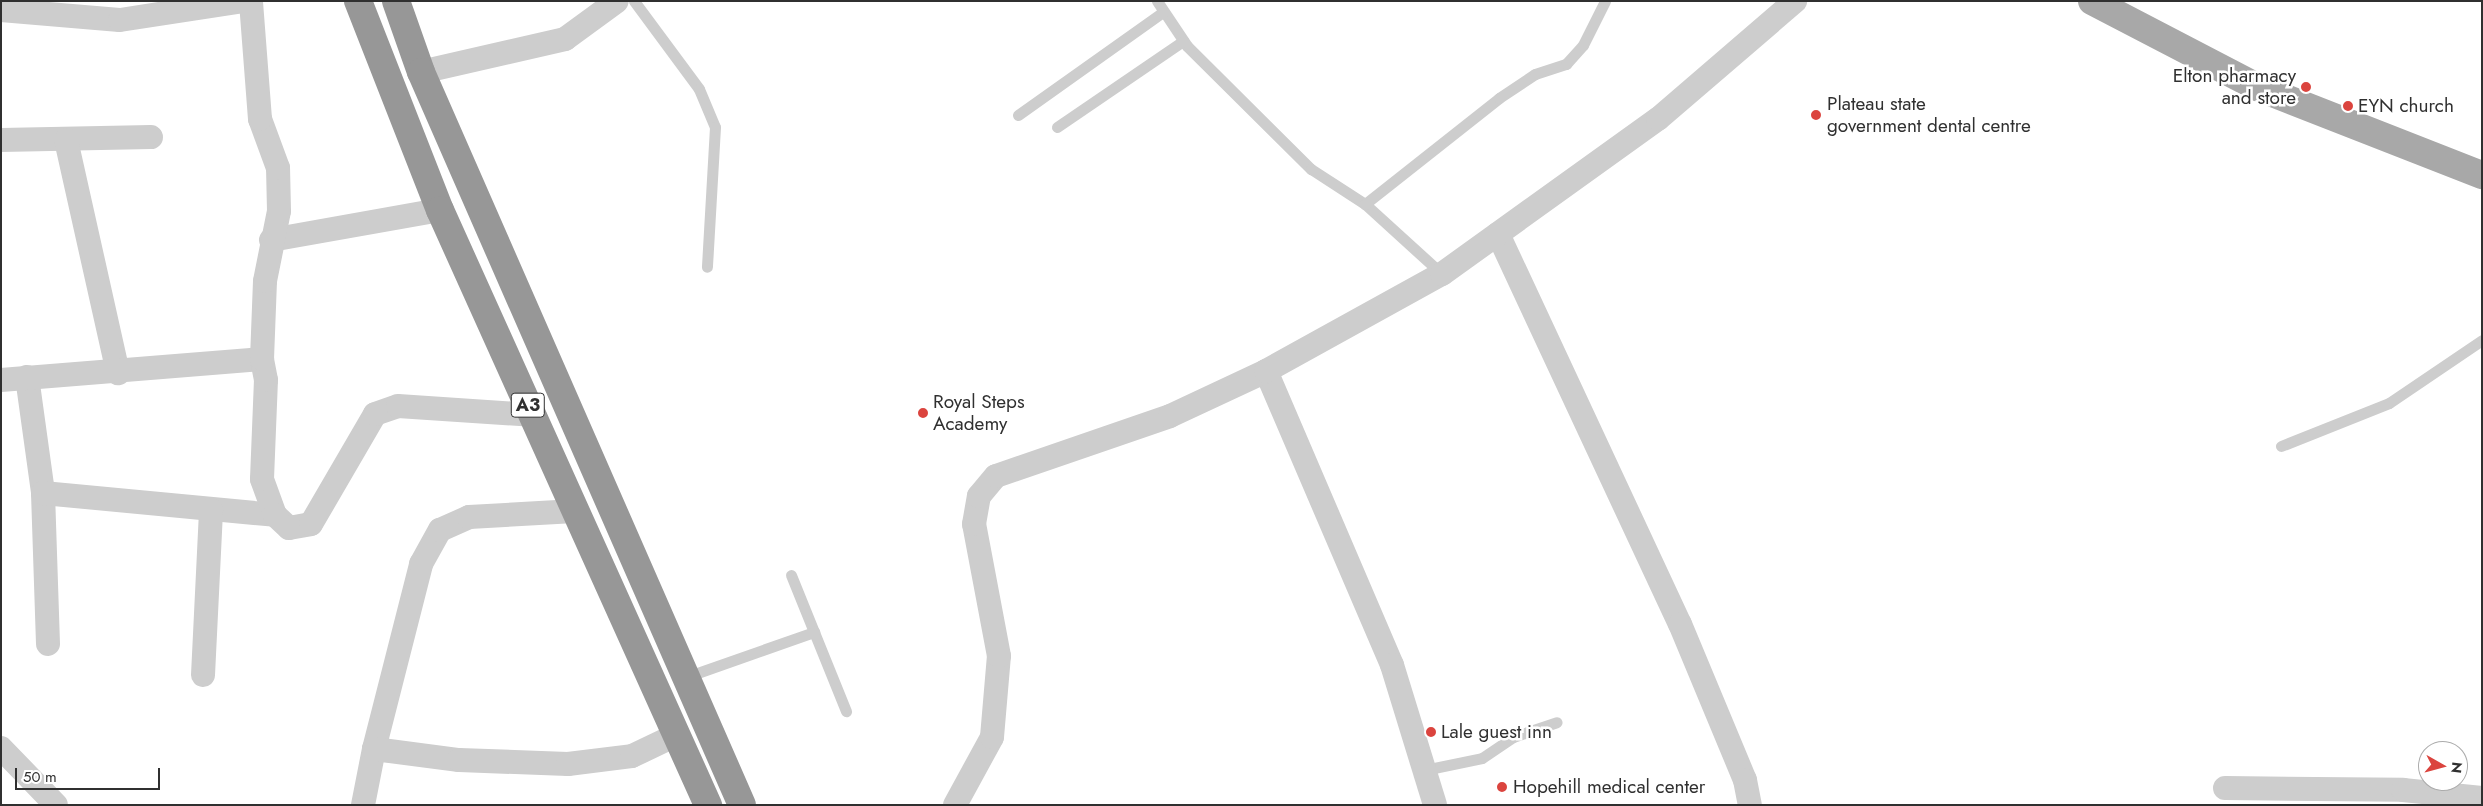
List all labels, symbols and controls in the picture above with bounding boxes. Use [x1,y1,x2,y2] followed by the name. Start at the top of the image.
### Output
[2173,65,2296,109] place label: Elton pharmacy and store
[2300,81,2312,93] marker: Elton pharmacy and store
[1827,93,2031,137] place label: Plateau state government dental centre
[2358,95,2454,117] place label: EYN church
[2342,100,2354,112] marker: EYN church
[1809,108,1823,122] marker: Plateau state government dental centre
[510,390,546,420] road number: A3
[933,391,1025,435] place label: Royal Steps Academy
[917,407,929,419] marker: Royal Steps Academy
[1441,721,1552,743] place label: Lale guest inn
[1425,726,1437,738] marker: Lale guest inn
[2418,741,2468,791] north arrow
[18,758,162,790] scale bar
[2446,761,2467,774] text: N
[23,766,57,788] text: 50 m
[1513,776,1705,798] place label: Hopehill medical center
[1495,780,1509,794] marker: Hopehill medical center

